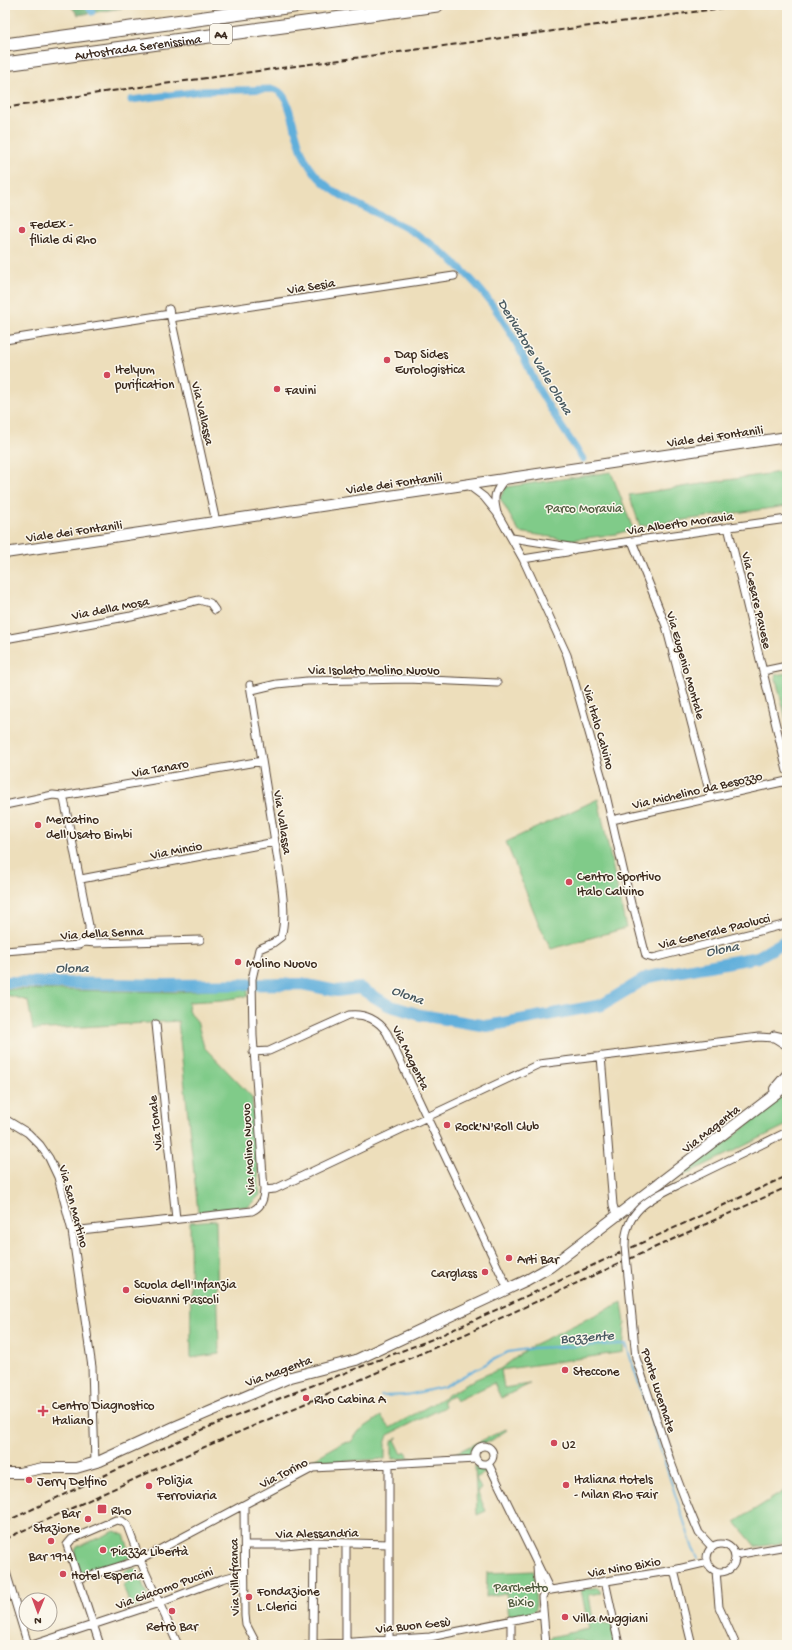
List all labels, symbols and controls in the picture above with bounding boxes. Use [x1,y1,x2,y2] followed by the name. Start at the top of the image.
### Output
[210,24,232,44] road number: A4
[74,32,203,64] street label: Autostrada Serenissima
[29,218,97,248] place label: FedEx - filiale di Rho
[17,225,27,235] marker: FedEx - filiale di Rho
[286,276,337,299] street label: Via Sesia
[493,296,576,419] water label: Derivatore Valle Olona
[394,348,466,378] place label: Dap Sides Eurologistica
[382,355,392,365] marker: Dap Sides Eurologistica
[114,363,175,393] place label: Itelyum purification
[102,370,112,380] marker: Itelyum purification
[187,379,216,447] street label: Via Vallassa
[272,384,282,394] marker: Favini
[284,384,317,399] place label: Favini
[665,423,765,452] street label: Viale dei Fontanili
[344,470,444,499] street label: Viale dei Fontanili
[545,502,623,517] park label: Parco Moravia
[625,509,735,540] street label: Via Alberto Moravia
[24,518,124,547] street label: Viale dei Fontanili
[737,550,774,651] street label: Via Cesare Pavese
[70,594,151,624] street label: Via della Mosa
[662,609,707,722] street label: Via Eugenio Montale
[307,664,440,679] street label: Via Isolato Molino Nuovo
[578,683,617,772] street label: Via Italo Calvino
[130,757,190,782] street label: Via Tanaro
[630,769,764,814] street label: Via Michelino da Besozzo
[269,788,294,856] street label: Via Vallassa
[46,813,133,843] place label: Mercatino dell'Usato Bimbi
[33,820,43,830] marker: Mercatino dell'Usato Bimbi
[148,839,204,864] street label: Via Mincio
[577,870,661,900] place label: Centro Sportivo Italo Calvino
[564,877,574,887] marker: Centro Sportivo Italo Calvino
[656,911,772,954] street label: Via Generale Paolucci
[59,925,145,944] street label: Via della Senna
[705,939,742,962] water label: Olona
[233,957,243,967] marker: Molino Nuovo
[246,957,318,972] place label: Molino Nuovo
[55,961,90,978] water label: Olona
[389,983,427,1010] water label: Olona
[387,1023,432,1093] street label: Via Magenta
[146,1094,167,1152] street label: Via Tonale
[240,1102,259,1196] street label: Via Molino Nuovo
[679,1102,744,1158] street label: Via Magenta
[442,1120,452,1130] marker: Rock'N'Roll Club
[455,1120,539,1135] place label: Rock'N'Roll Club
[54,1163,91,1250] street label: Via San Martino
[504,1253,514,1263] marker: Arti Bar
[517,1253,560,1268] place label: Arti Bar
[431,1267,478,1282] place label: Carglass
[480,1267,490,1277] marker: Carglass
[134,1278,237,1308] place label: Scuola dell'Infanzia Giovanni Pascoli
[121,1285,131,1295] marker: Scuola dell'Infanzia Giovanni Pascoli
[560,1328,615,1349] water label: Bozzente
[637,1346,678,1435] street label: Ponte Lucernate
[243,1353,315,1392] street label: Via Magenta
[560,1365,570,1375] marker: Steccone
[573,1365,620,1380] place label: Steccone
[301,1393,311,1403] marker: Rho Cabina A
[314,1393,387,1408] place label: Rho Cabina A
[52,1399,155,1429] place label: Centro Diagnostico Italiano
[37,1405,49,1417] marker: Centro Diagnostico Italiano
[549,1438,559,1448] marker: U2
[562,1438,577,1453] place label: U2
[256,1456,311,1493] street label: Via Torino
[574,1473,659,1503] place label: Italiana Hotels - Milan Rho Fair
[156,1474,218,1504] place label: Polizia Ferroviaria
[24,1475,34,1485] marker: Jerry Delfino
[37,1475,107,1490] place label: Jerry Delfino
[561,1480,571,1490] marker: Italiana Hotels - Milan Rho Fair
[144,1481,154,1491] marker: Polizia Ferroviaria
[96,1503,108,1515] marker: Rho
[111,1504,132,1519] place label: Rho
[33,1507,81,1537] place label: Bar Stazione
[83,1514,93,1524] marker: Bar Stazione
[275,1526,359,1543] street label: Via Alessandria
[46,1536,56,1546] marker: Bar 1914
[227,1538,244,1617] street label: Via Villafranca
[98,1545,108,1555] marker: Piazza Libertà
[110,1545,189,1560] place label: Piazza Libertà
[28,1550,73,1565] place label: Bar 1914
[586,1555,662,1582] street label: Via Nino Bixio
[113,1565,216,1614] street label: Via Giacomo Puccini
[58,1569,68,1579] marker: Hotel Esperia
[71,1569,145,1584] place label: Hotel Esperia
[493,1581,548,1611] park label: Parchetto Bixio
[256,1585,320,1615] place label: Fondazione L.Clerici
[18,1592,58,1632] north arrow
[244,1592,254,1602] marker: Fondazione L.Clerici
[167,1606,177,1616] marker: Retrò Bar
[560,1612,570,1622] marker: Villa Muggiani
[572,1612,648,1627] place label: Villa Muggiani
[34,1614,42,1626] text: N
[374,1615,451,1638] street label: Via Buon Gesù
[146,1620,199,1635] place label: Retrò Bar

